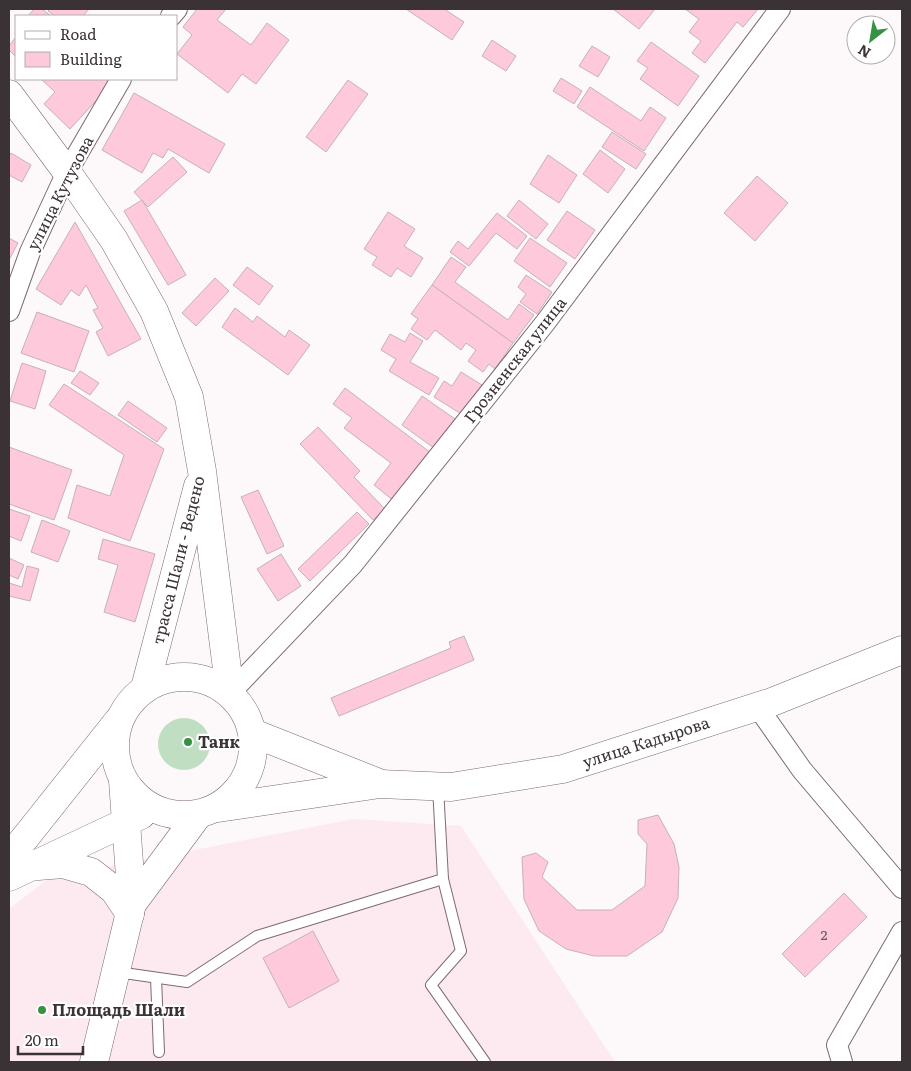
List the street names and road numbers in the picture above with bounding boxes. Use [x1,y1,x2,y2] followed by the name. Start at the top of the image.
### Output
[20,131,98,254] street label: улица Кутузова
[457,291,571,428] street label: Грозненская улица
[144,473,210,646] street label: трасса Шали - Ведено
[579,709,713,773] street label: улица Кадырова

